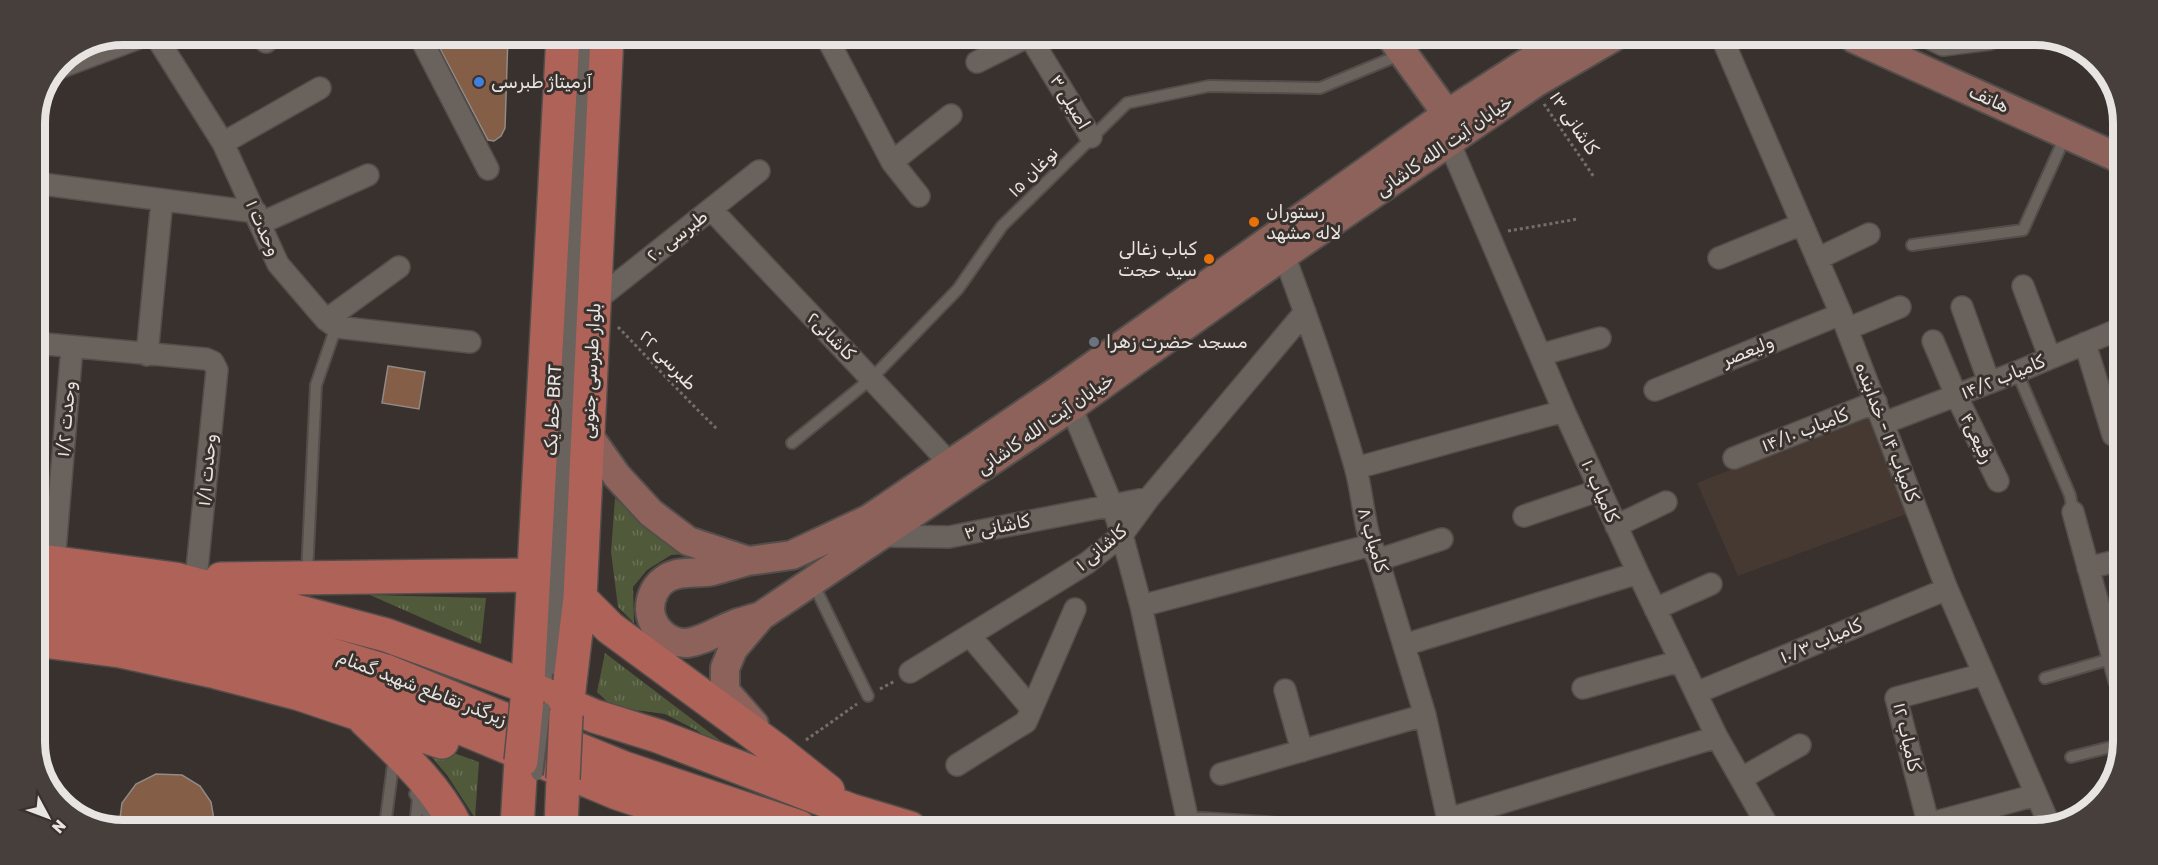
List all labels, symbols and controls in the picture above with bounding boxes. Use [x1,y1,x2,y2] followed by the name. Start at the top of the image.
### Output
[491,71,593,93] place label: آرمیتاژ طبرسی
[1045,71,1095,133] street label: اصیلی ۳
[472,75,486,89] marker: آرمیتاژ طبرسی
[1965,80,2013,118] street label: هاتف
[1545,87,1603,159] street label: کاشانی ۱۳
[1371,90,1517,202] street label: خیابان آیت الله کاشانی
[1003,142,1063,202] street label: نوغان ۱۵
[241,197,285,259] street label: وحدت ۱
[1266,201,1341,244] place label: رستوران لاله مشهد
[642,205,712,267] street label: طبرسی ۲۰
[1247,215,1261,229] marker: رستوران لاله مشهد
[1118,238,1197,281] place label: کباب زغالی سید حجت
[1202,252,1216,266] marker: کباب زغالی سید حجت
[576,302,606,440] street label: بلوار طبرسی جنوبی
[802,307,860,365] street label: کاشانی۲
[634,325,702,395] street label: طبرسی ۲۲
[1106,331,1247,353] place label: مسجد حضرت زهرا
[1718,331,1777,372] street label: ولیعصر
[1087,335,1101,349] marker: مسجد حضرت زهرا
[1958,350,2048,404] street label: کامیاب ۱۴/۲
[1850,359,1924,505] street label: کامیاب ۱۴ - خدابنده
[540,364,566,456] street label: خط یک BRT
[972,368,1118,480] street label: خیابان آیت الله کاشانی
[52,380,80,458] street label: وحدت ۱/۲
[1759,403,1851,457] street label: کامیاب ۱۴/۱۰
[1955,409,1999,467] street label: رفیعی۴
[193,433,221,507] street label: وحدت ۱/۱
[1576,456,1624,526] street label: کامیاب ۱۰
[1353,505,1393,575] street label: کامیاب ۸
[962,510,1032,544] street label: کاشانی ۳
[1071,520,1131,576] street label: کاشانی ۱
[1777,614,1865,668] street label: کامیاب ۱۰/۳
[334,646,510,732] street label: زیرگذر تقاطع شهید گمنام
[1888,700,1926,774] street label: کامیاب ۱۲
[18,787,78,847] north arrow
[48,816,70,837] text: N

